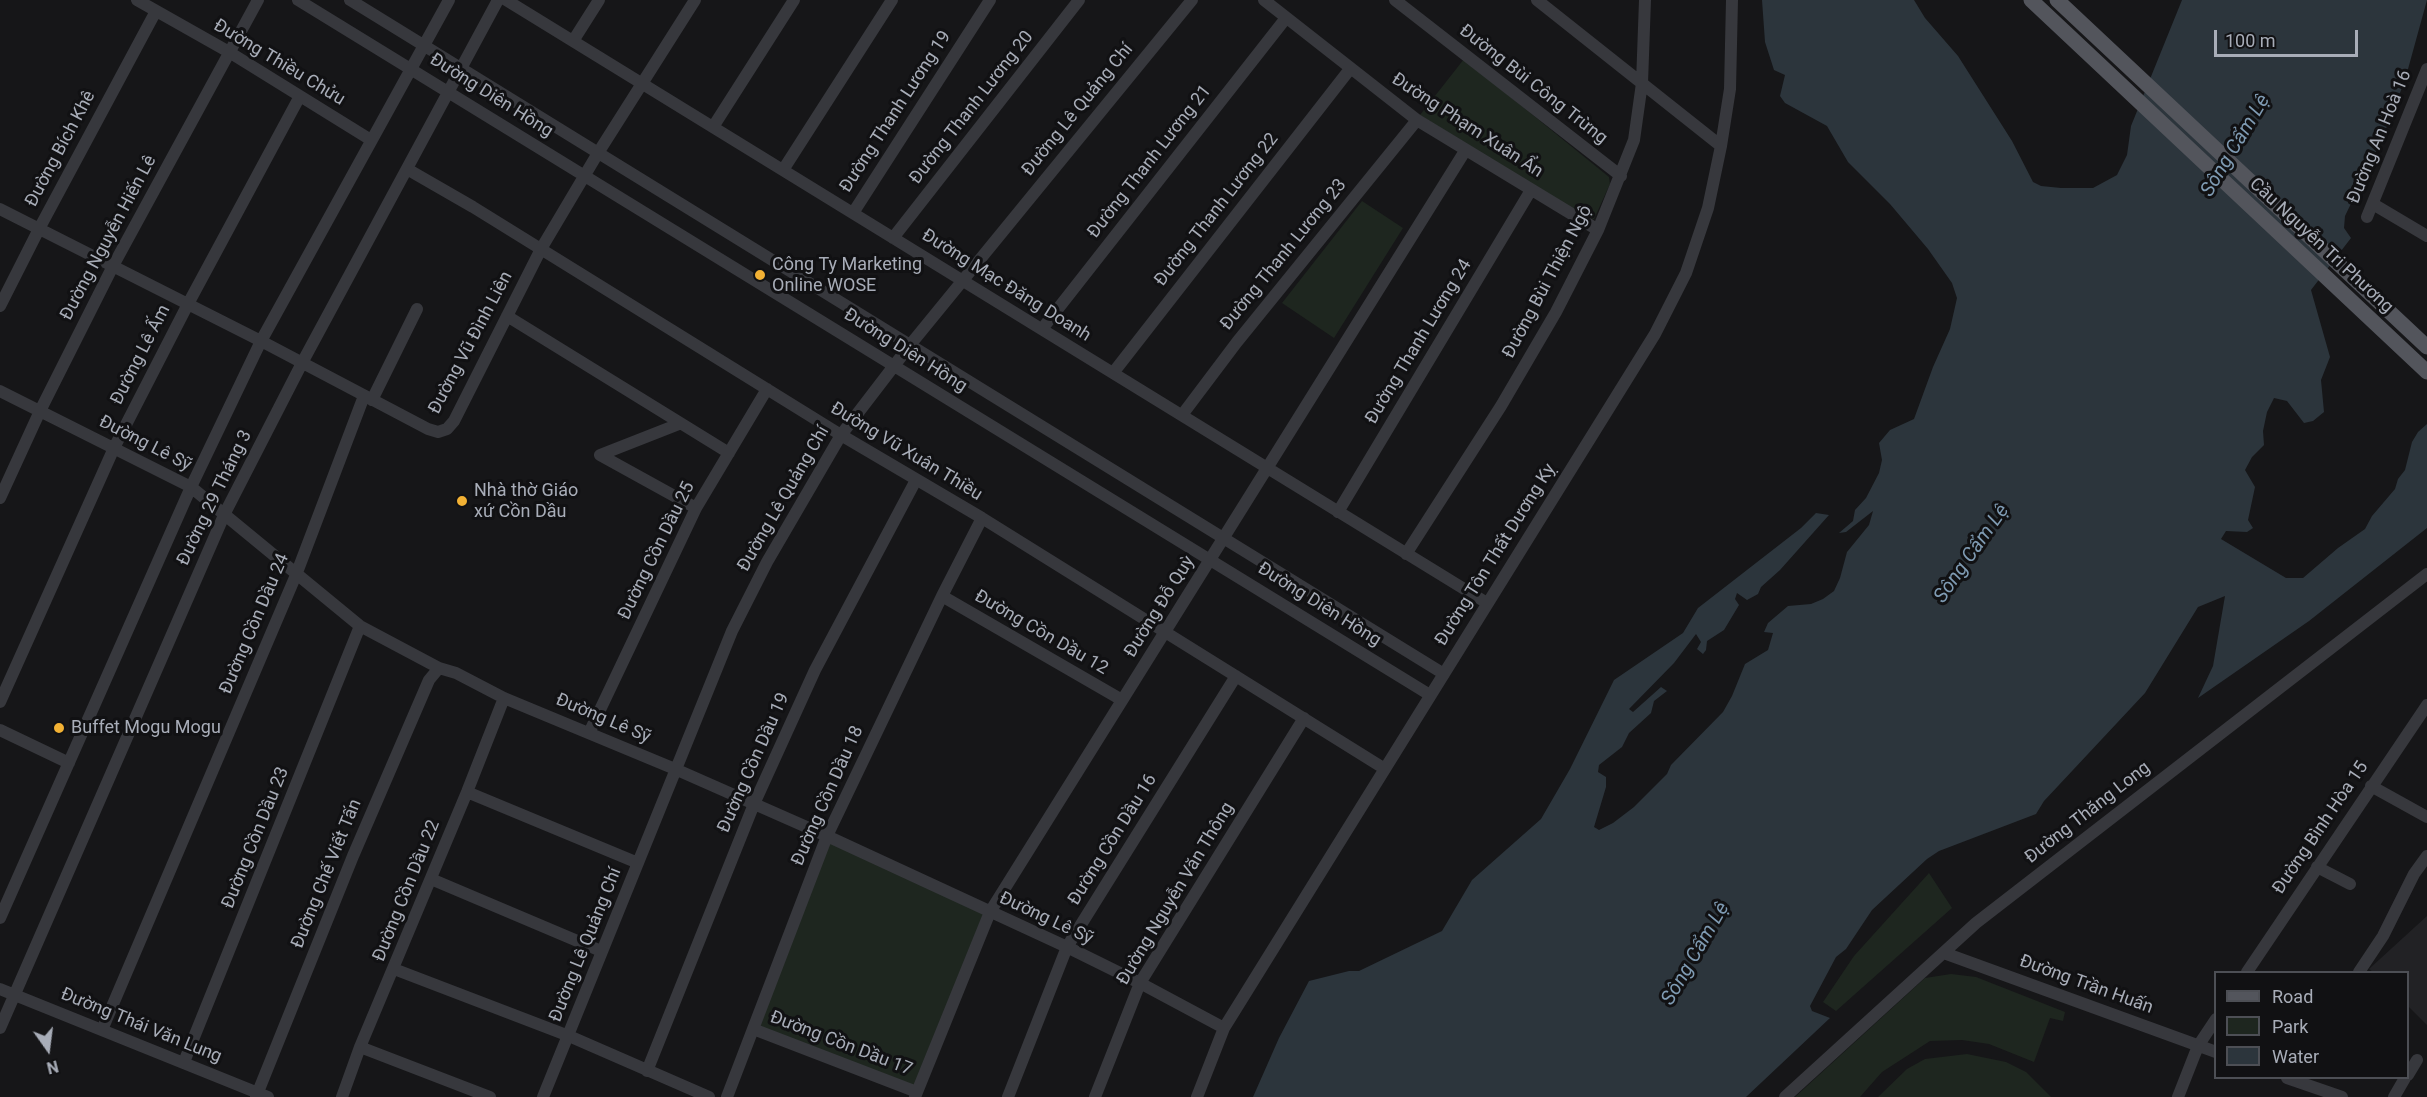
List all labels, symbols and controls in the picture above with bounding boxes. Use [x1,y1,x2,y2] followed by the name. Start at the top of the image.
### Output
[209,15,349,111] street label: Đường Thiều Chửu
[2217,18,2361,56] scale bar
[1455,21,1611,149] street label: Đường Bùi Công Trừng
[836,27,956,197] street label: Đường Thanh Lương 19
[906,27,1038,189] street label: Đường Thanh Lương 20
[2225,30,2276,51] text: 100 m
[1018,39,1138,181] street label: Đường Lê Quảng Chí
[425,49,557,143] street label: Đường Diên Hồng
[2343,67,2417,207] street label: Đường An Hoà 16
[1387,69,1547,183] street label: Đường Phạm Xuân Ẩn
[1084,81,1216,243] street label: Đường Thanh Lương 21
[21,87,101,211] street label: Đường Bích Khê
[2196,91,2276,201] water label: Sông Cẩm Lệ
[1151,129,1283,291] street label: Đường Thanh Lương 22
[56,152,162,324] street label: Đường Nguyễn Hiến Lê
[2245,174,2397,318] street label: Cầu Nguyễn Tri Phương
[1216,175,1352,335] street label: Đường Thanh Lương 23
[1499,202,1597,362] street label: Đường Bùi Thiện Ngộ
[917,225,1095,347] street label: Đường Mạc Đăng Doanh
[772,254,922,296] place label: Công Ty Marketing Online WOSE
[1361,256,1477,428] street label: Đường Thanh Lương 24
[424,268,518,418] street label: Đường Vũ Đình Liên
[753,268,767,282] marker: Công Ty Marketing Online WOSE
[107,301,175,409] street label: Đường Lê Ấm
[839,304,971,398] street label: Đường Diên Hồng
[826,398,986,506] street label: Đường Vũ Xuân Thiều
[95,411,195,477] street label: Đường Lê Sỹ
[734,422,834,576] street label: Đường Lê Quảng Chí
[173,427,257,569] street label: Đường 29 Tháng 3
[1431,460,1561,650] street label: Đường Tôn Thất Dương Kỵ
[614,479,700,623] street label: Đường Cồn Dầu 25
[474,480,578,522] place label: Nhà thờ Giáo xứ Cồn Dầu
[455,494,469,508] marker: Nhà thờ Giáo xứ Cồn Dầu
[1929,500,2015,608] water label: Sông Cẩm Lệ
[216,550,294,698] street label: Đường Cồn Dầu 24
[1120,552,1200,662] street label: Đường Đỗ Quỳ
[1253,558,1385,652] street label: Đường Diên Hồng
[970,586,1112,680] street label: Đường Cồn Dầu 12
[552,689,654,749] street label: Đường Lê Sỹ
[714,690,794,836] street label: Đường Cồn Dầu 19
[71,717,221,739] place label: Buffet Mogu Mogu
[52,721,66,735] marker: Buffet Mogu Mogu
[788,723,868,869] street label: Đường Cồn Dầu 18
[2021,757,2155,869] street label: Đường Thăng Long
[2269,757,2373,899] street label: Đường Bình Hòa 15
[218,764,294,912] street label: Đường Cồn Dầu 23
[1064,770,1162,910] street label: Đường Cồn Dầu 16
[287,796,367,952] street label: Đường Chế Viết Tấn
[1113,799,1239,989] street label: Đường Nguyễn Văn Thông
[369,817,445,965] street label: Đường Cồn Dầu 22
[545,865,627,1025] street label: Đường Lê Quảng Chí
[996,888,1096,950] street label: Đường Lê Sỹ
[1657,898,1735,1010] water label: Sông Cẩm Lệ
[2016,951,2156,1019] street label: Đường Trần Huấn
[2214,971,2409,1079] legend
[57,984,225,1068] street label: Đường Thái Văn Lung
[2272,986,2313,1007] text: Road
[767,1007,915,1081] street label: Đường Cồn Dầu 17
[2272,1016,2308,1037] text: Park
[18,1019,78,1079] north arrow
[2272,1046,2319,1067] text: Water
[45,1056,60,1078] text: N

